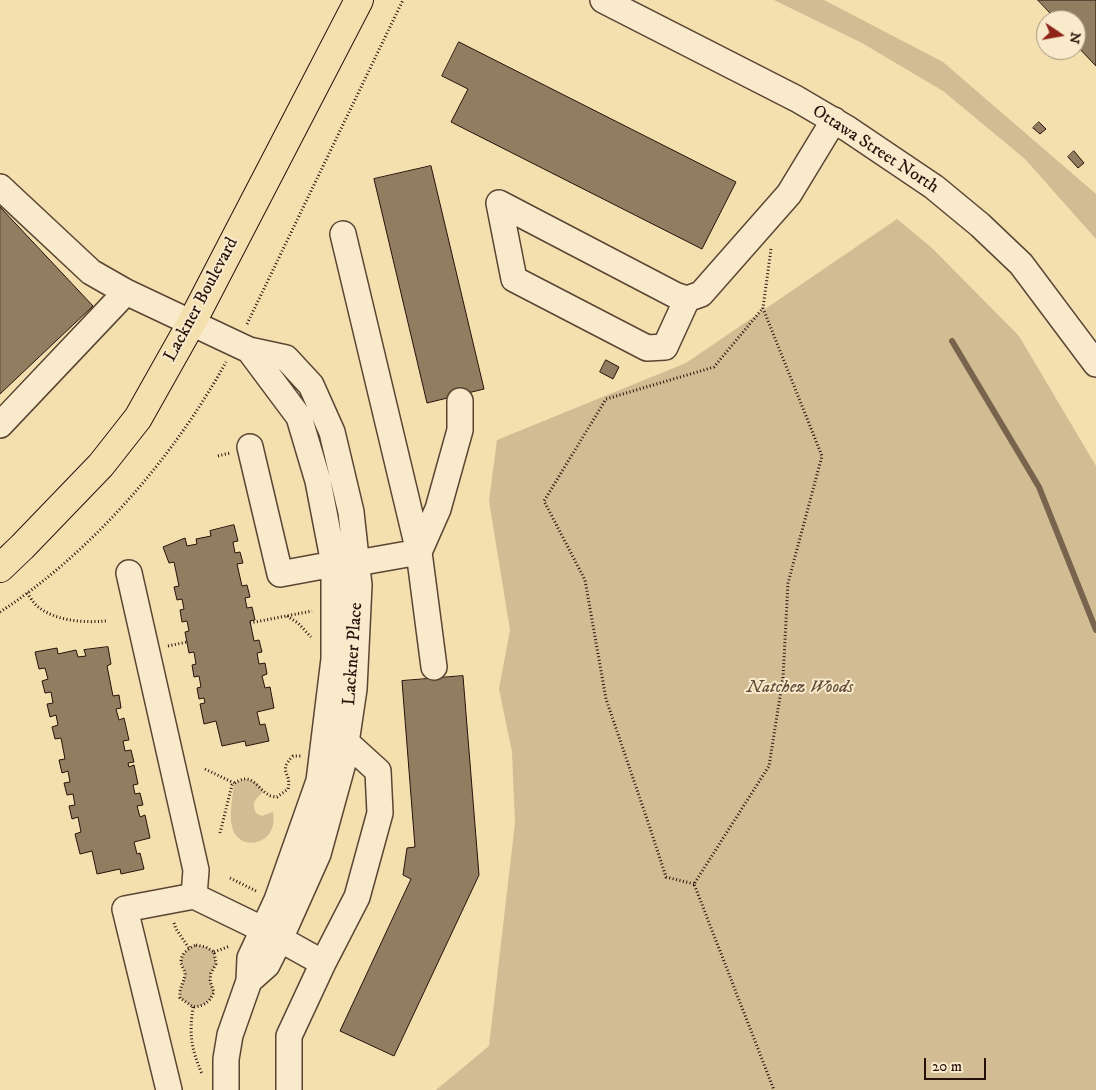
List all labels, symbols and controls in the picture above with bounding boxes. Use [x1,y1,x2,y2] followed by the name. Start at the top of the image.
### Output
[1036,10,1086,60] north arrow
[1065,30,1085,45] text: N
[808,101,942,199] street label: Ottawa Street North
[160,234,244,366] street label: Lackner Boulevard
[340,602,368,706] street label: Lackner Place
[747,677,853,699] park label: Natchez Woods
[926,1048,988,1080] scale bar
[932,1057,962,1076] text: 20 m

